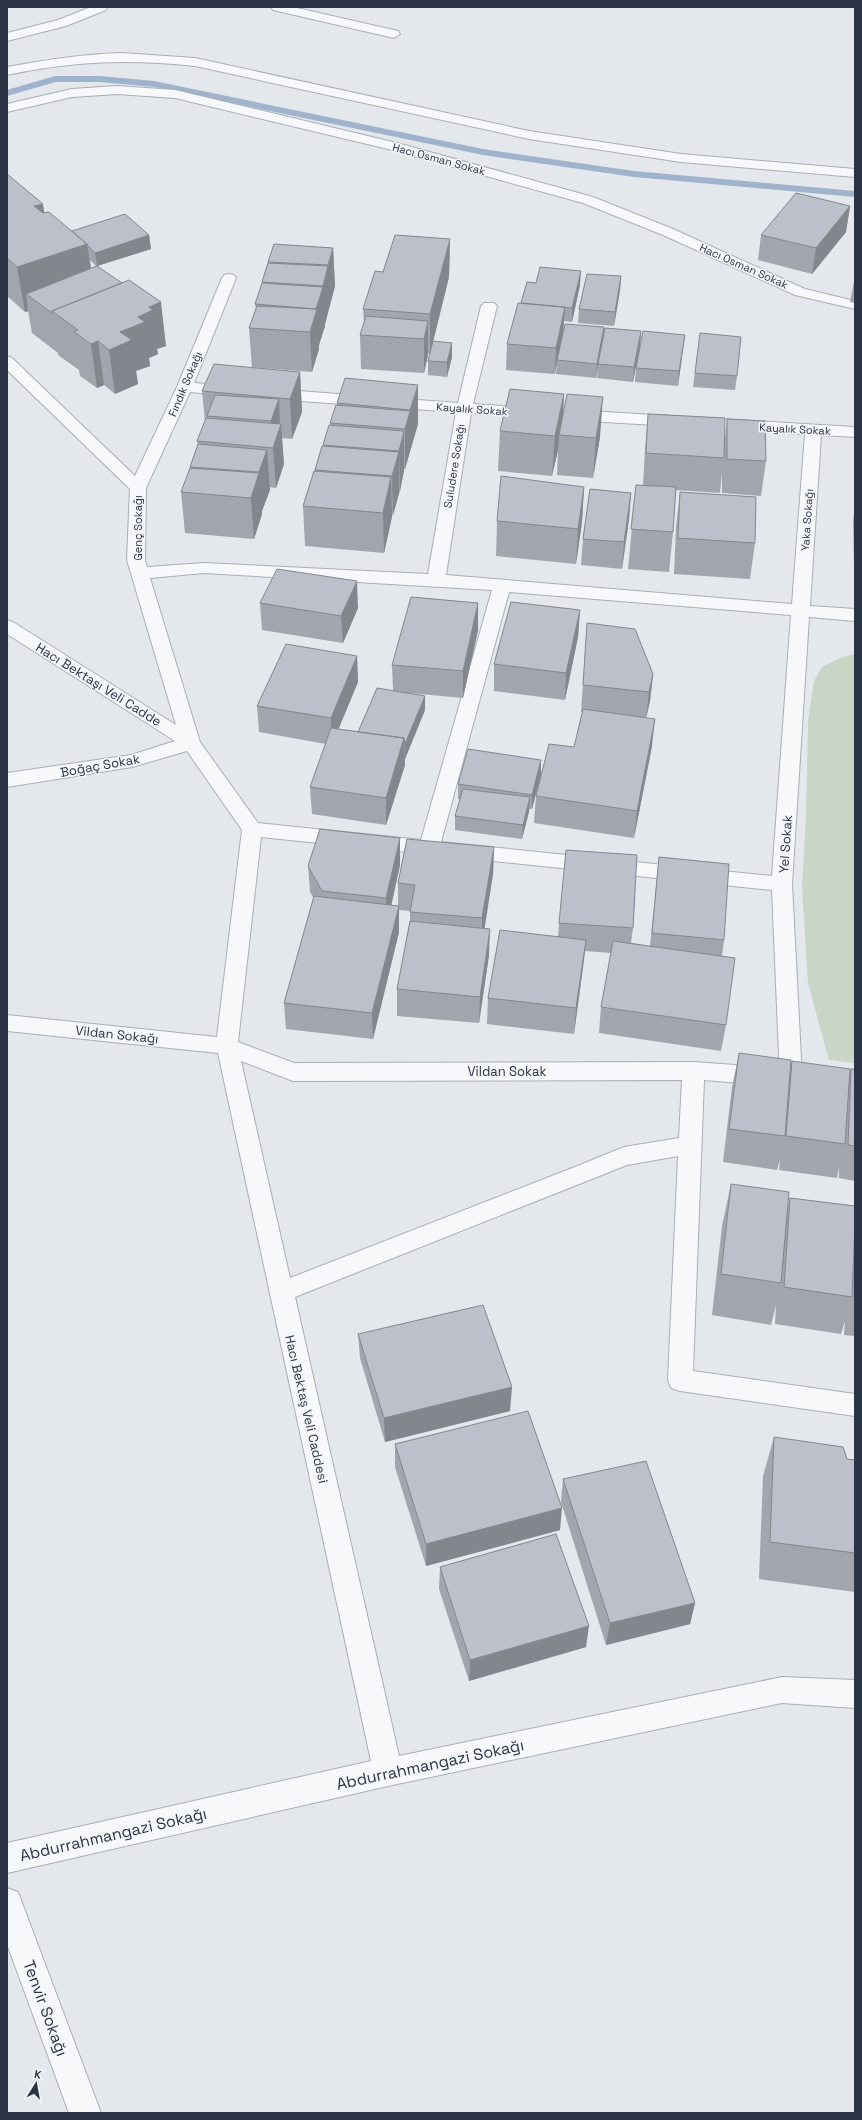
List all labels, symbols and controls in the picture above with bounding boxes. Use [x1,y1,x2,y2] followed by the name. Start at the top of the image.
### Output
[391,140,487,178] street label: Hacı Osman Sokak
[697,240,791,292] street label: Hacı Osman Sokak
[165,349,205,419] street label: Fındık Sokağı
[436,400,508,418] street label: Kayalık Sokak
[759,420,831,438] street label: Kayalık Sokak
[440,423,468,509] street label: Suludere Sokağı
[798,488,816,552] street label: Yaka Sokağı
[131,495,145,561] street label: Genç Sokağı
[33,639,165,730] street label: Hacı Bektaşı Veli Cadde
[59,750,141,781] street label: Boğaç Sokak
[775,814,796,874] street label: Yel Sokak
[75,1022,159,1047] street label: Vildan Sokağı
[468,1063,546,1080] street label: Vildan Sokak
[281,1333,332,1485] street label: Hacı Bektaş Veli Caddesi
[334,1734,526,1795] street label: Abdurrahmangazi Sokağı
[18,1803,209,1866] street label: Abdurrahmangazi Sokağı
[18,1957,73,2059] street label: Tenvir Sokağı
[16,2064,56,2104] north arrow
[33,2067,43,2082] text: K

